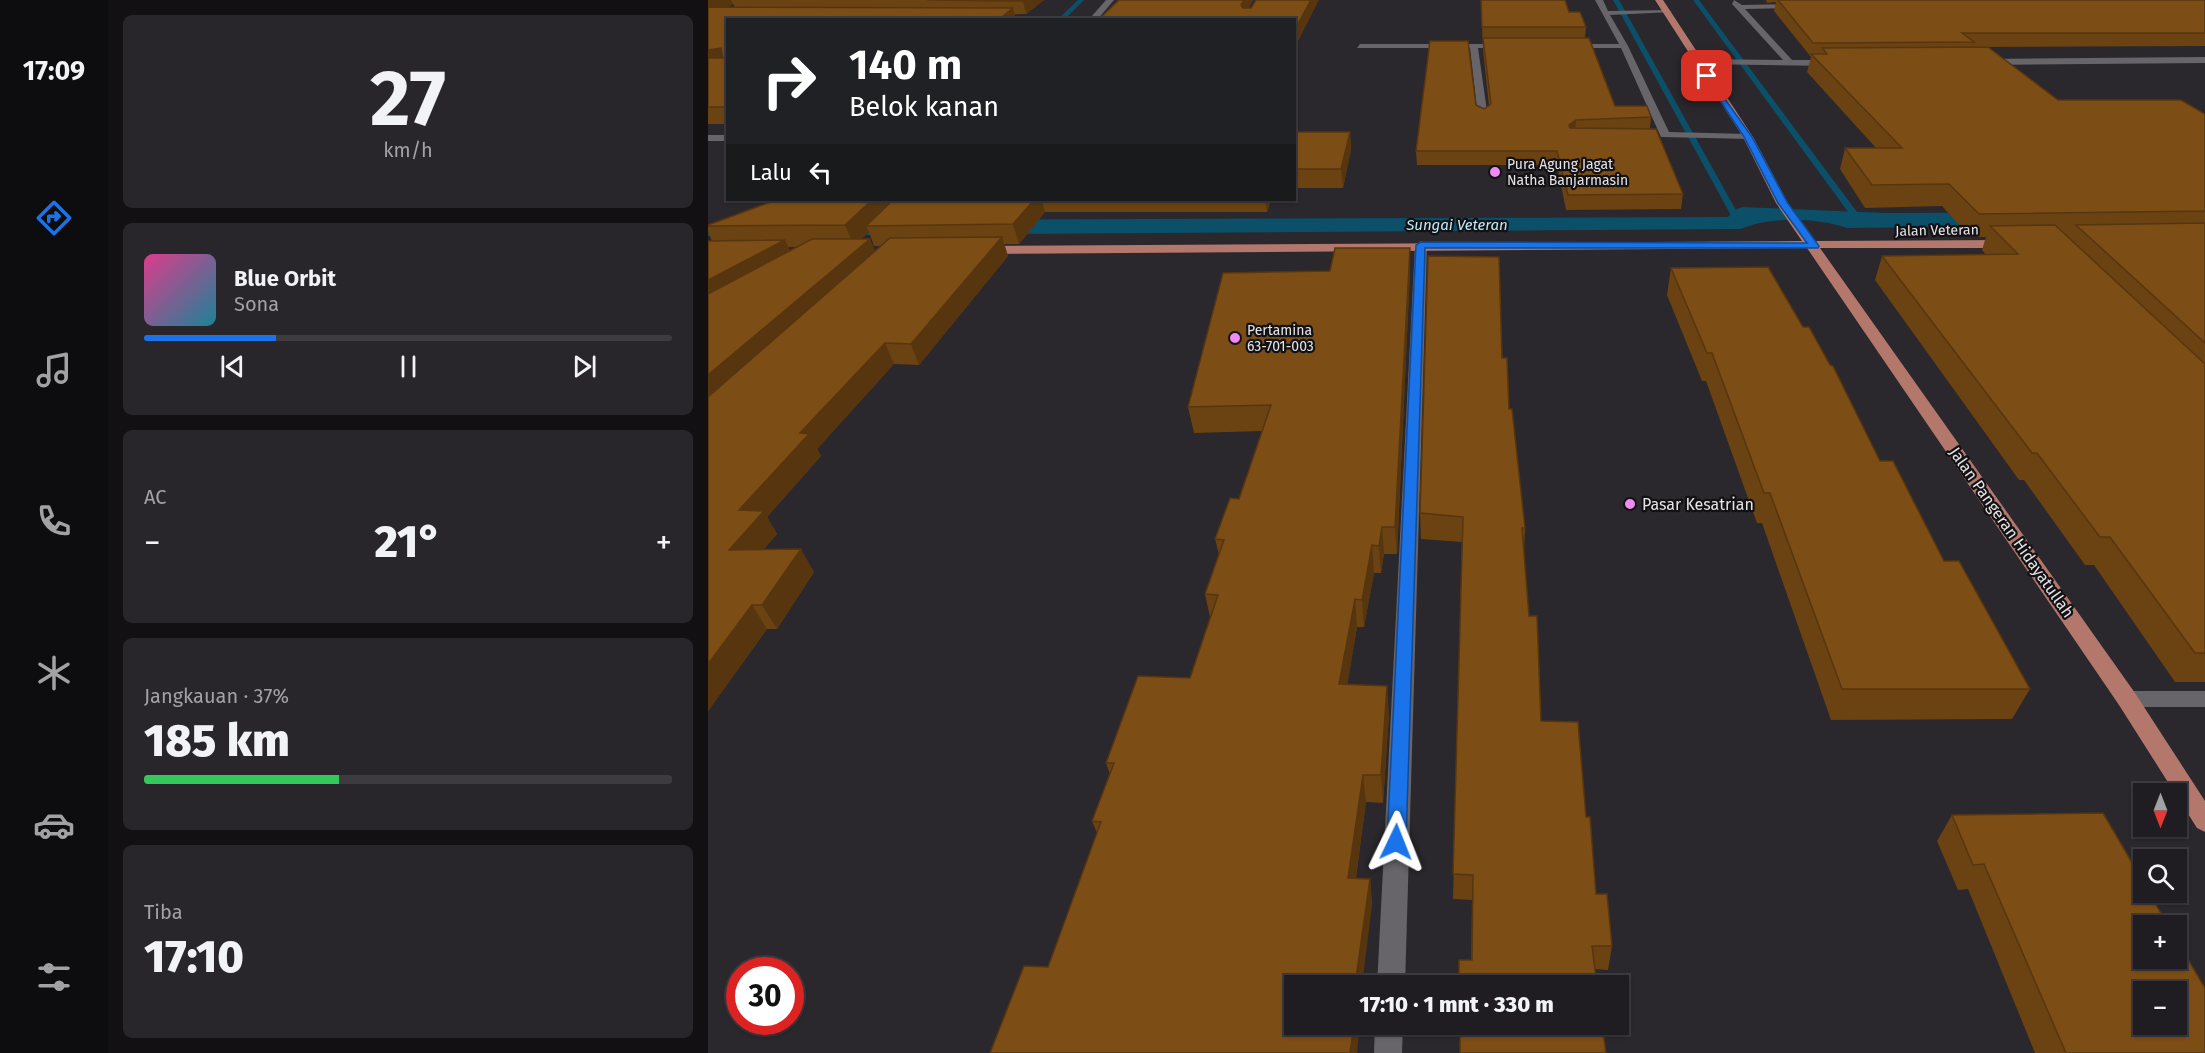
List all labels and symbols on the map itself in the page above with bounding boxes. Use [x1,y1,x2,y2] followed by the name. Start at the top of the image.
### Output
[1681,50,1732,101] pin
[1507,156,1628,189] place label: Pura Agung Jagat Natha Banjarmasin
[1488,165,1502,179] marker: Pura Agung Jagat Natha Banjarmasin
[1405,216,1508,234] water label: Sungai Veteran
[1895,221,1979,240] street label: Jalan Veteran
[1247,322,1314,355] place label: Pertamina 63-701-003
[1228,331,1242,345] marker: Pertamina 63-701-003
[1945,443,2078,621] street label: Jalan Pangeran Hidayatullah
[1642,495,1754,514] place label: Pasar Kesatrian
[1623,497,1637,511] marker: Pasar Kesatrian
[2133,783,2187,837] north arrow
[1364,810,1428,874] position arrow
[726,957,804,1035] speed limit sign: 30

